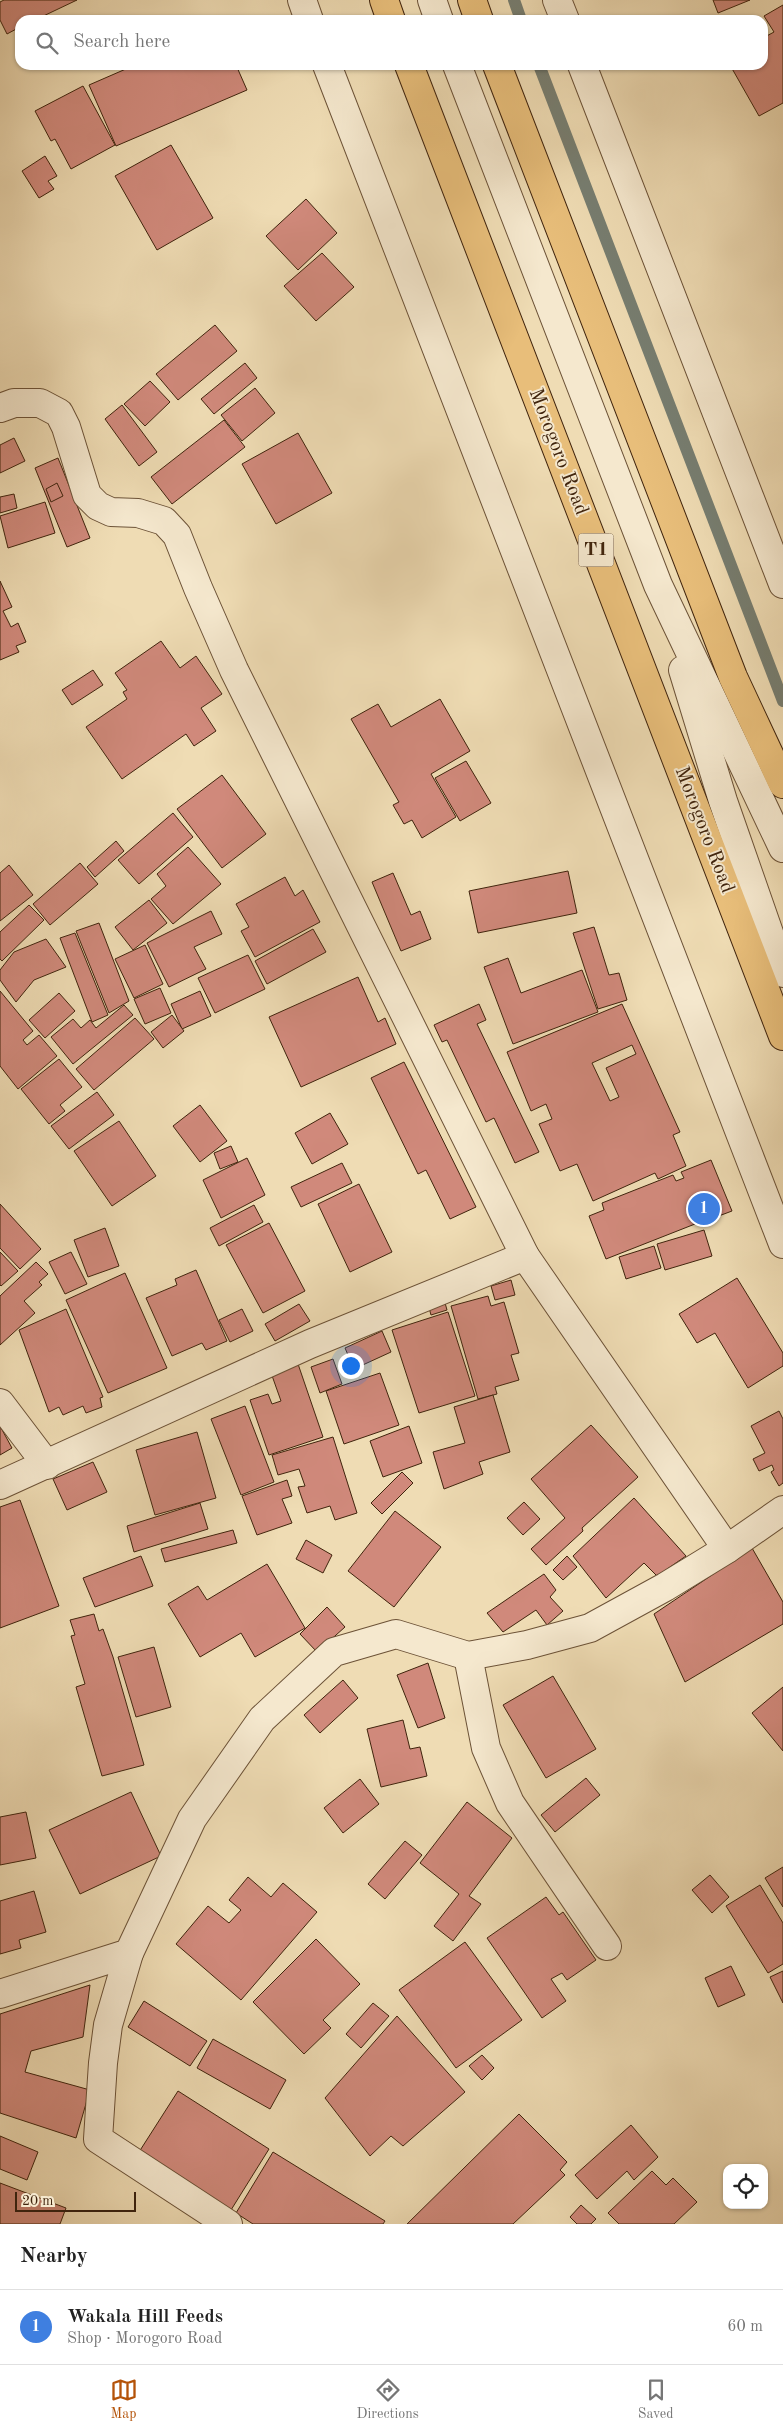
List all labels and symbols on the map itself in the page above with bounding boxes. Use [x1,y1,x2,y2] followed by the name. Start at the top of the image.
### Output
[525,386,591,518] street label: Morogoro Road
[578,534,614,566] road number: T1
[671,764,737,896] street label: Morogoro Road
[688,1190,720,1228] pin: 1
[338,1353,364,1379] your location
[15,2189,136,2212] scale bar

